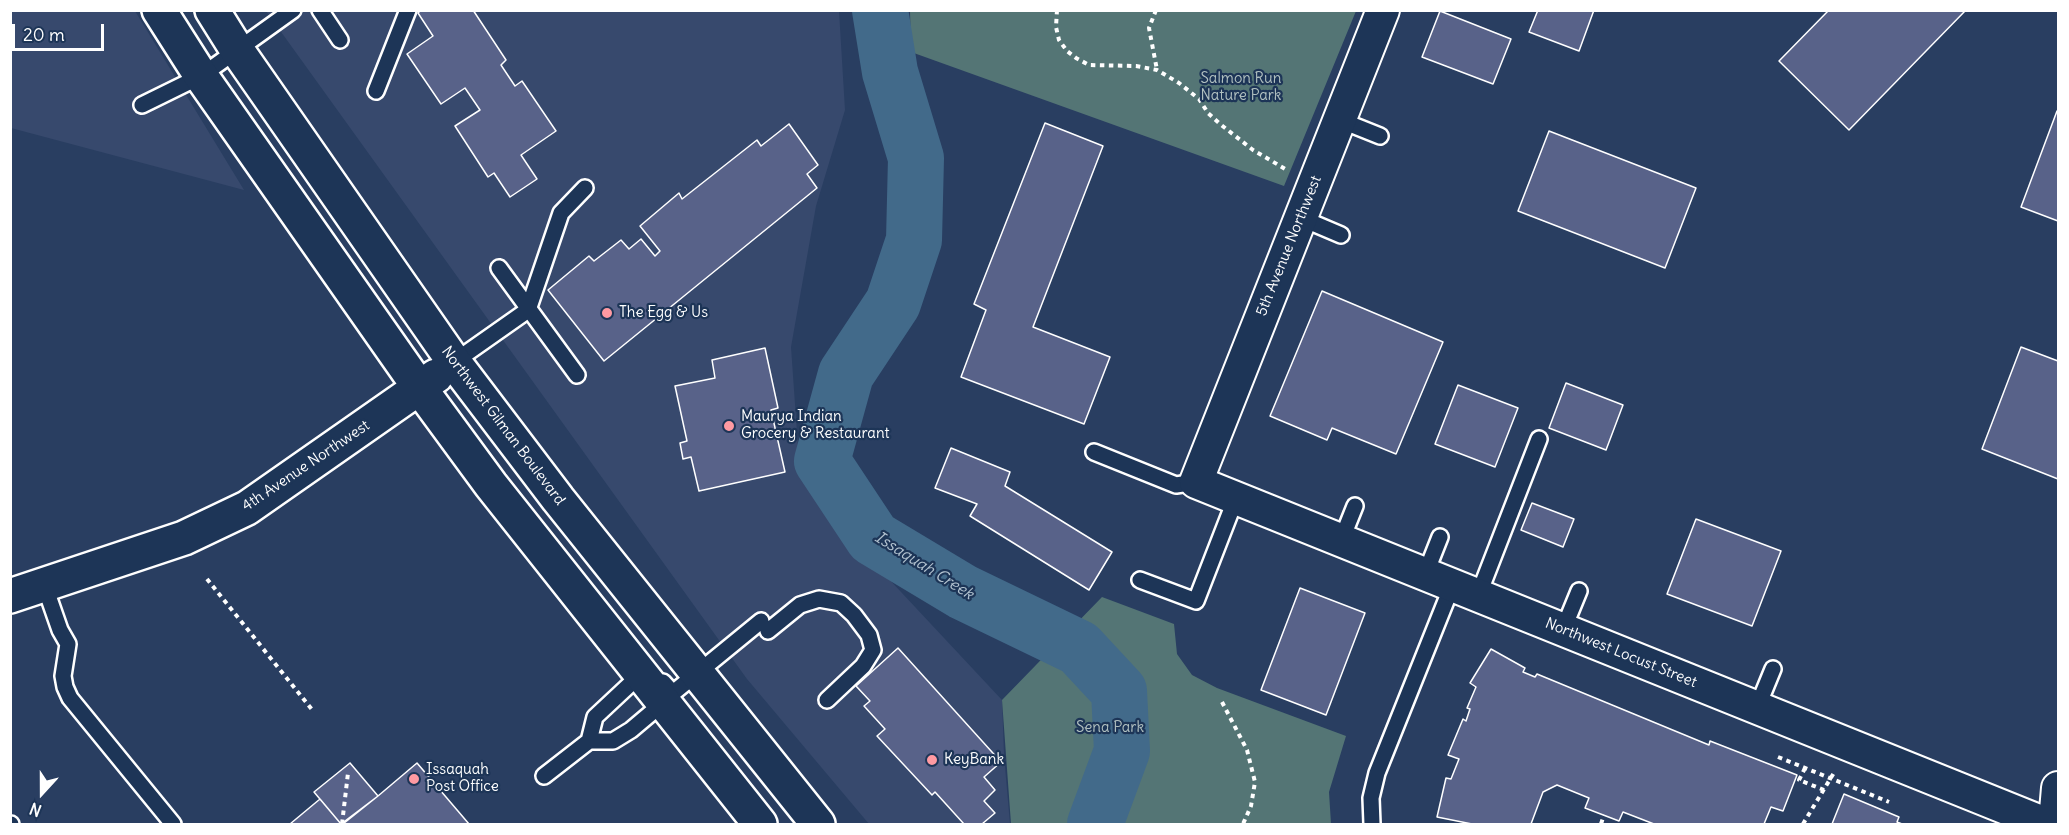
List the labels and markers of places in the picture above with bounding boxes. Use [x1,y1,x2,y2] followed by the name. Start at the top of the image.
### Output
[619,304,708,322] place label: The Egg & Us
[600,306,614,320] marker: The Egg & Us
[741,408,890,443] place label: Maurya Indian Grocery & Restaurant
[722,419,736,433] marker: Maurya Indian Grocery & Restaurant
[944,751,1004,769] place label: KeyBank
[925,753,939,767] marker: KeyBank
[426,761,499,796] place label: Issaquah Post Office
[407,772,421,786] marker: Issaquah Post Office

